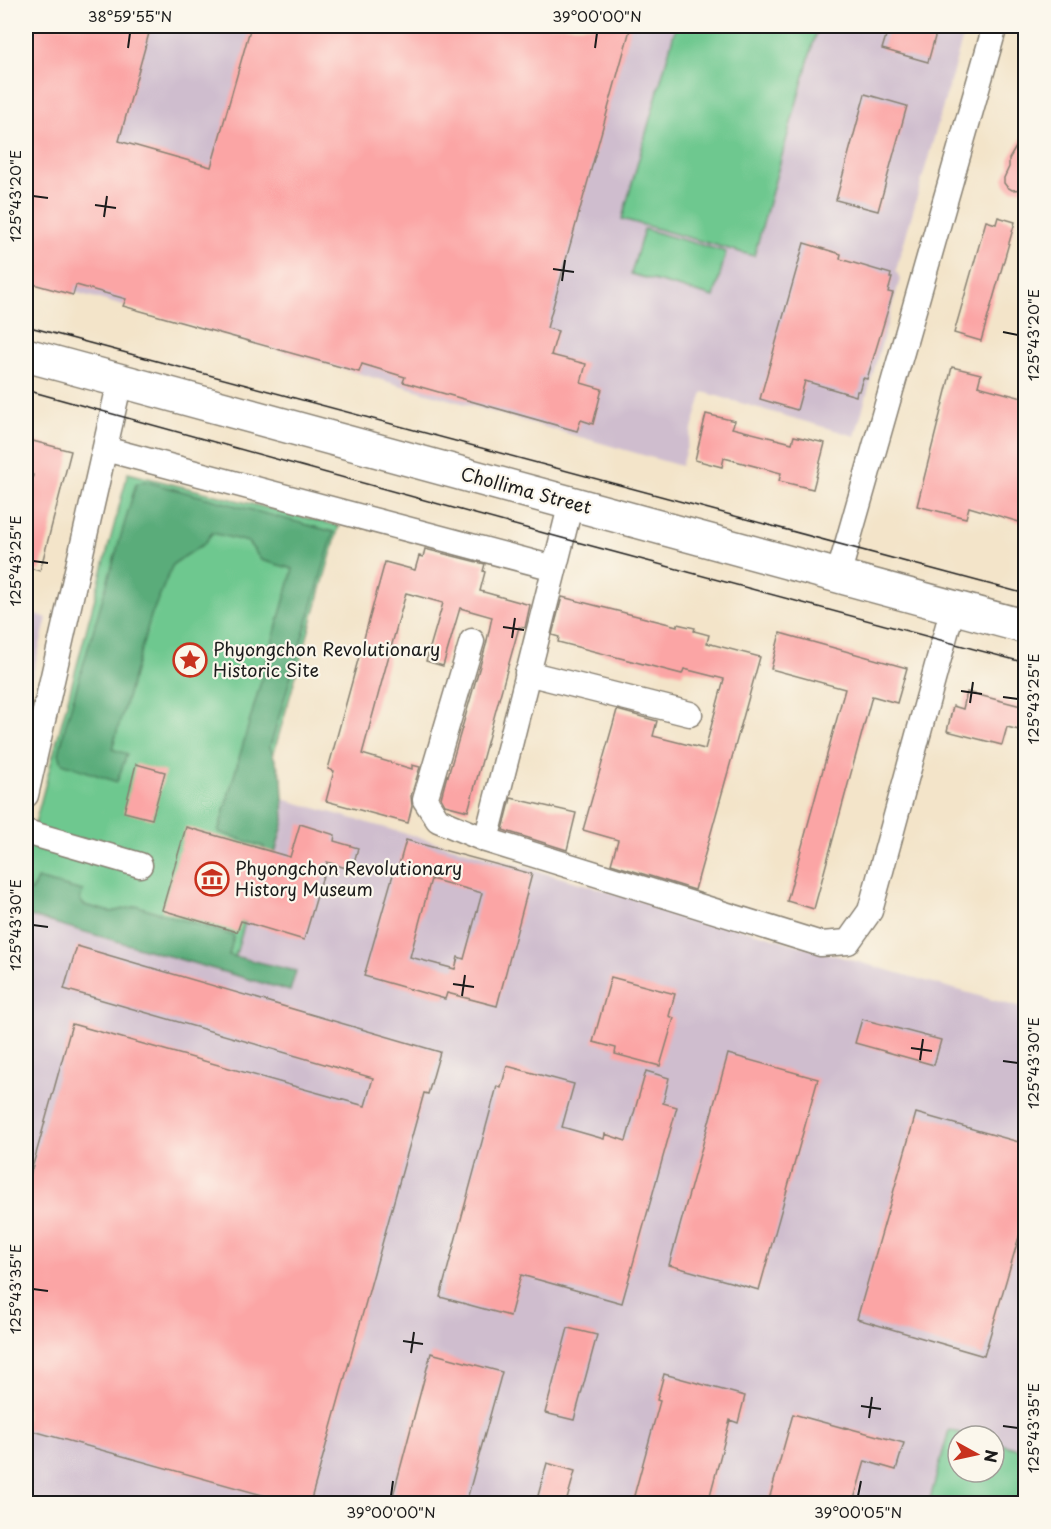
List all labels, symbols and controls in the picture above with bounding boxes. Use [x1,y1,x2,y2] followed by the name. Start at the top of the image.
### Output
[88,4,172,27] text: 38°59'55"N
[552,4,642,27] text: 39°00'00"N
[3,150,26,242] text: 125°43'20"E
[1021,289,1044,381] text: 125°43'20"E
[458,459,595,520] street label: Chollima Street
[3,515,26,607] text: 125°43'25"E
[213,635,440,683] place label: Phyongchon Revolutionary Historic Site
[172,642,208,678] place icon: Phyongchon Revolutionary Historic Site
[1021,653,1044,745] text: 125°43'25"E
[235,854,462,902] place label: Phyongchon Revolutionary History Museum
[194,861,230,897] museum icon: Phyongchon Revolutionary History Museum
[3,879,26,971] text: 125°43'30"E
[1021,1017,1044,1109] text: 125°43'30"E
[3,1244,26,1334] text: 125°43'35"E
[1021,1383,1044,1473] text: 125°43'35"E
[946,1424,1006,1484] north arrow
[979,1448,1005,1464] text: N
[346,1500,436,1523] text: 39°00'00"N
[814,1500,902,1523] text: 39°00'05"N

